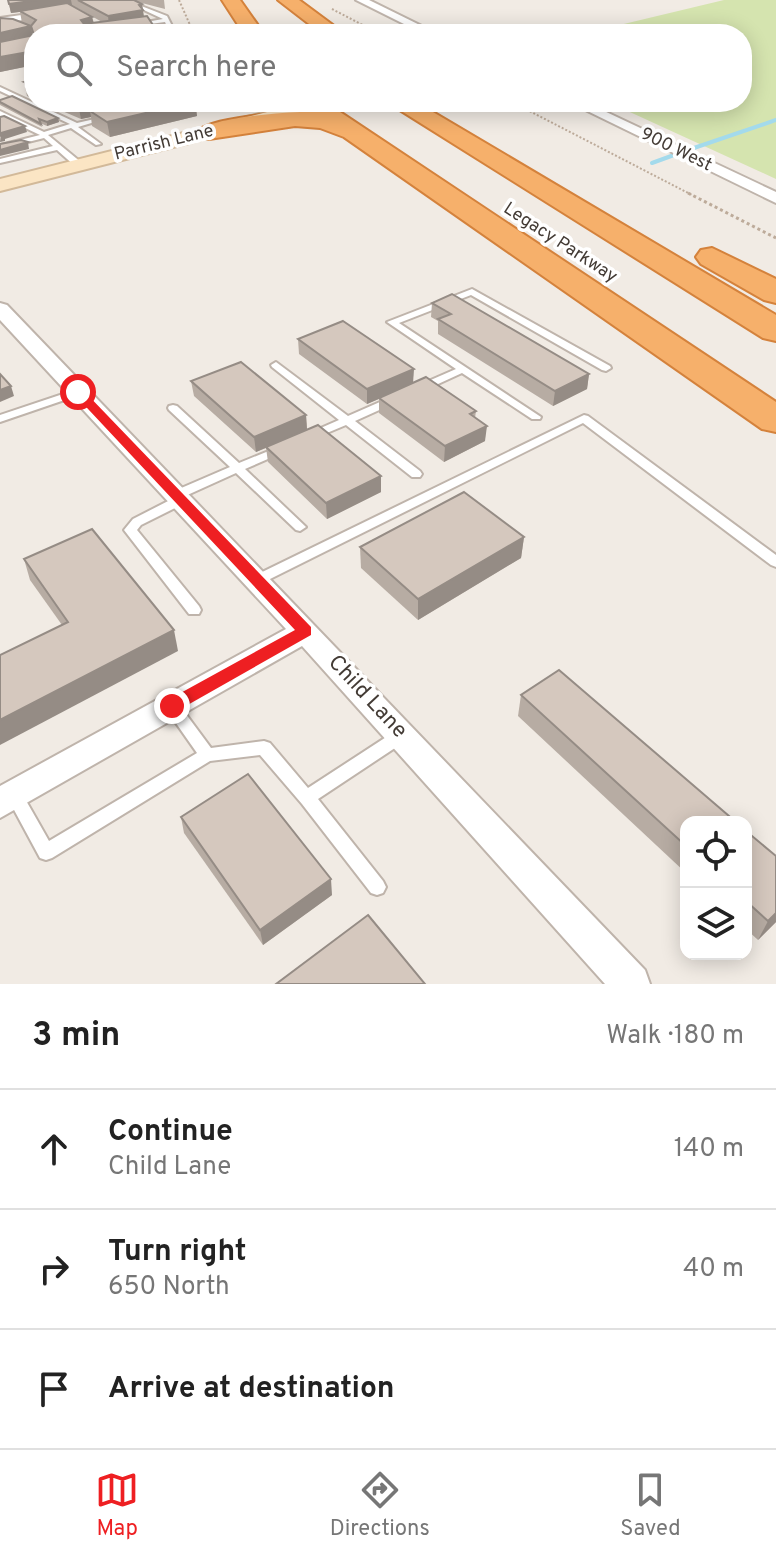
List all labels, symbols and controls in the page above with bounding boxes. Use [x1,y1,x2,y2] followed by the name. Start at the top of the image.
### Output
[24,24,752,112] search box
[52,46,96,90] icon: search
[116,50,276,87] text: Search here
[112,120,216,166] street label: Parrish Lane
[636,123,716,177] street label: 900 West
[499,198,621,288] street label: Legacy Parkway
[60,374,96,410] route start
[322,650,412,744] street label: Child Lane
[154,688,190,724] route end
[680,816,752,960] map controls
[680,816,752,888] button: locate
[680,888,752,960] button: layers
[32,1015,120,1058] text: 3 min
[606,1020,744,1053] text: Walk · 180 m
[108,1114,233,1151] text: Continue
[32,1127,76,1171] icon: ahead
[674,1133,744,1166] text: 140 m
[108,1151,231,1184] text: Child Lane
[108,1234,246,1271] text: Turn right
[32,1247,76,1291] icon: right
[683,1253,744,1286] text: 40 m
[108,1271,230,1304] text: 650 North
[32,1367,76,1411] icon: arrive
[108,1371,394,1408] text: Arrive at destination
[95,1468,139,1543] tab: Map
[330,1468,430,1543] tab: Directions
[620,1468,681,1543] tab: Saved

